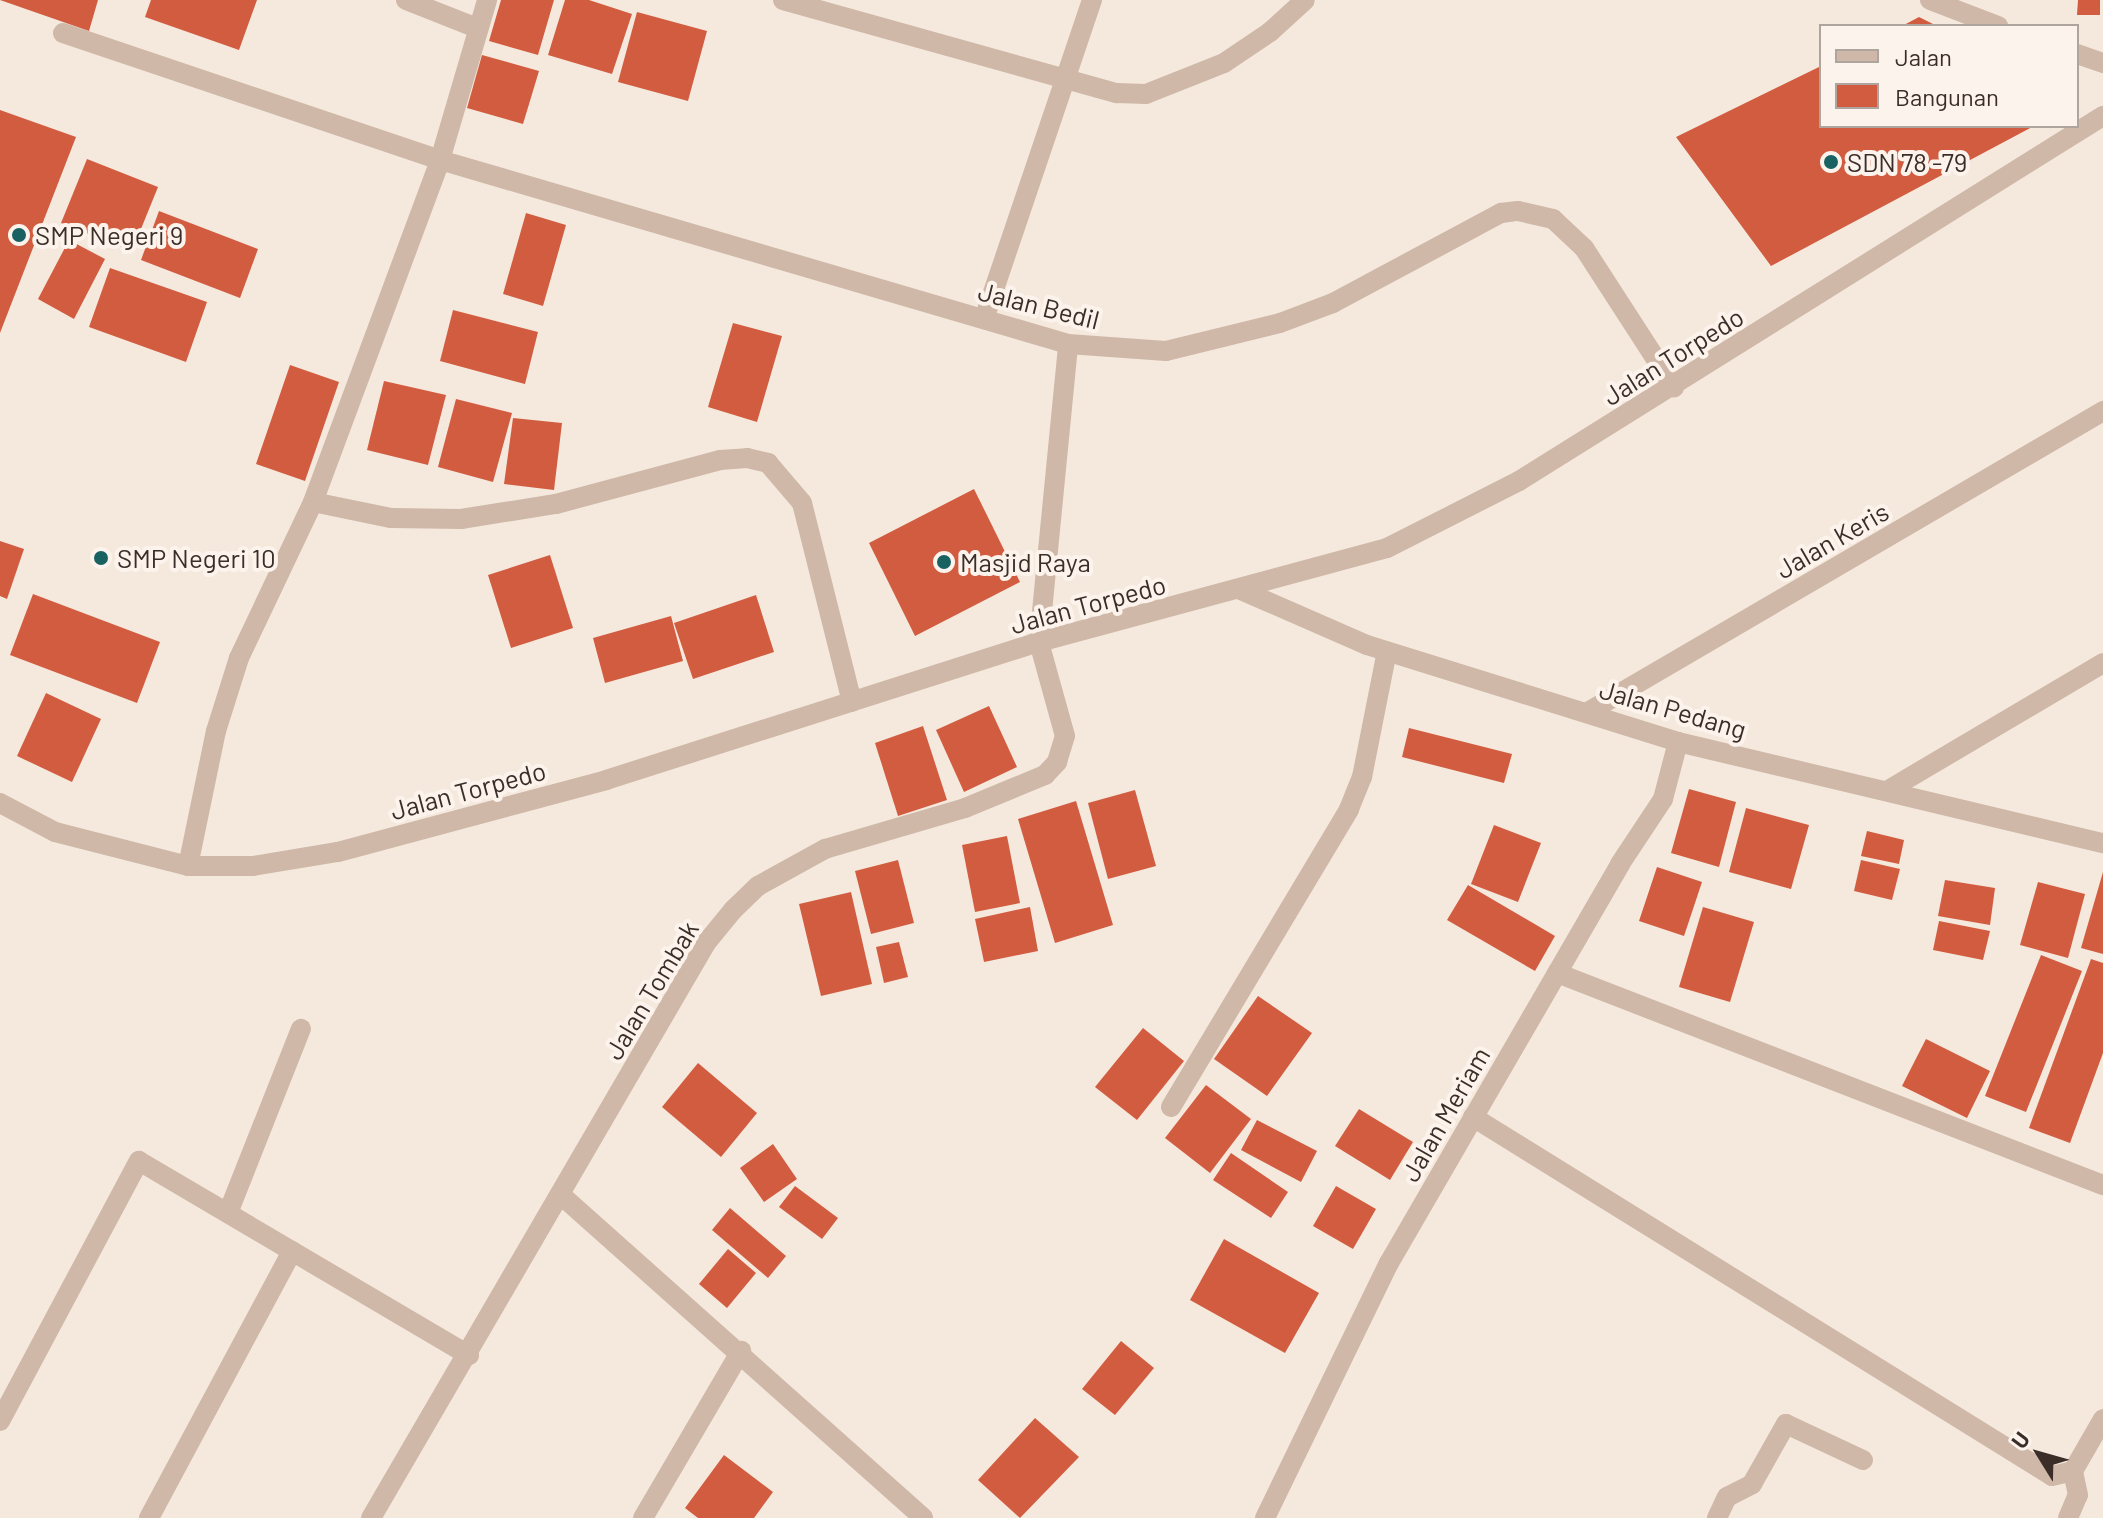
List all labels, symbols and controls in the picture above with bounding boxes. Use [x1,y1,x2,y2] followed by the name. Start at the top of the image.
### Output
[1819,24,2079,128] legend
[1895,42,1952,71] text: Jalan
[1895,82,1999,111] text: Bangunan
[1847,146,1967,178] place label: SDN 78 -79
[1822,153,1840,171] marker: SDN 78 -79
[35,219,183,251] place label: SMP Negeri 9
[10,226,28,244] marker: SMP Negeri 9
[975,275,1103,335] street label: Jalan Bedil
[1597,300,1749,412] street label: Jalan Torpedo
[1770,495,1894,585] street label: Jalan Keris
[117,542,276,574] place label: SMP Negeri 10
[960,546,1091,578] place label: Masjid Raya
[92,549,110,567] marker: SMP Negeri 10
[935,553,953,571] marker: Masjid Raya
[1007,568,1169,640] street label: Jalan Torpedo
[1596,673,1750,745] street label: Jalan Pedang
[387,754,549,826] street label: Jalan Torpedo
[597,915,705,1065] street label: Jalan Tombak
[1394,1041,1496,1187] street label: Jalan Meriam
[1999,1414,2079,1494] north arrow
[2005,1426,2034,1453] text: U

